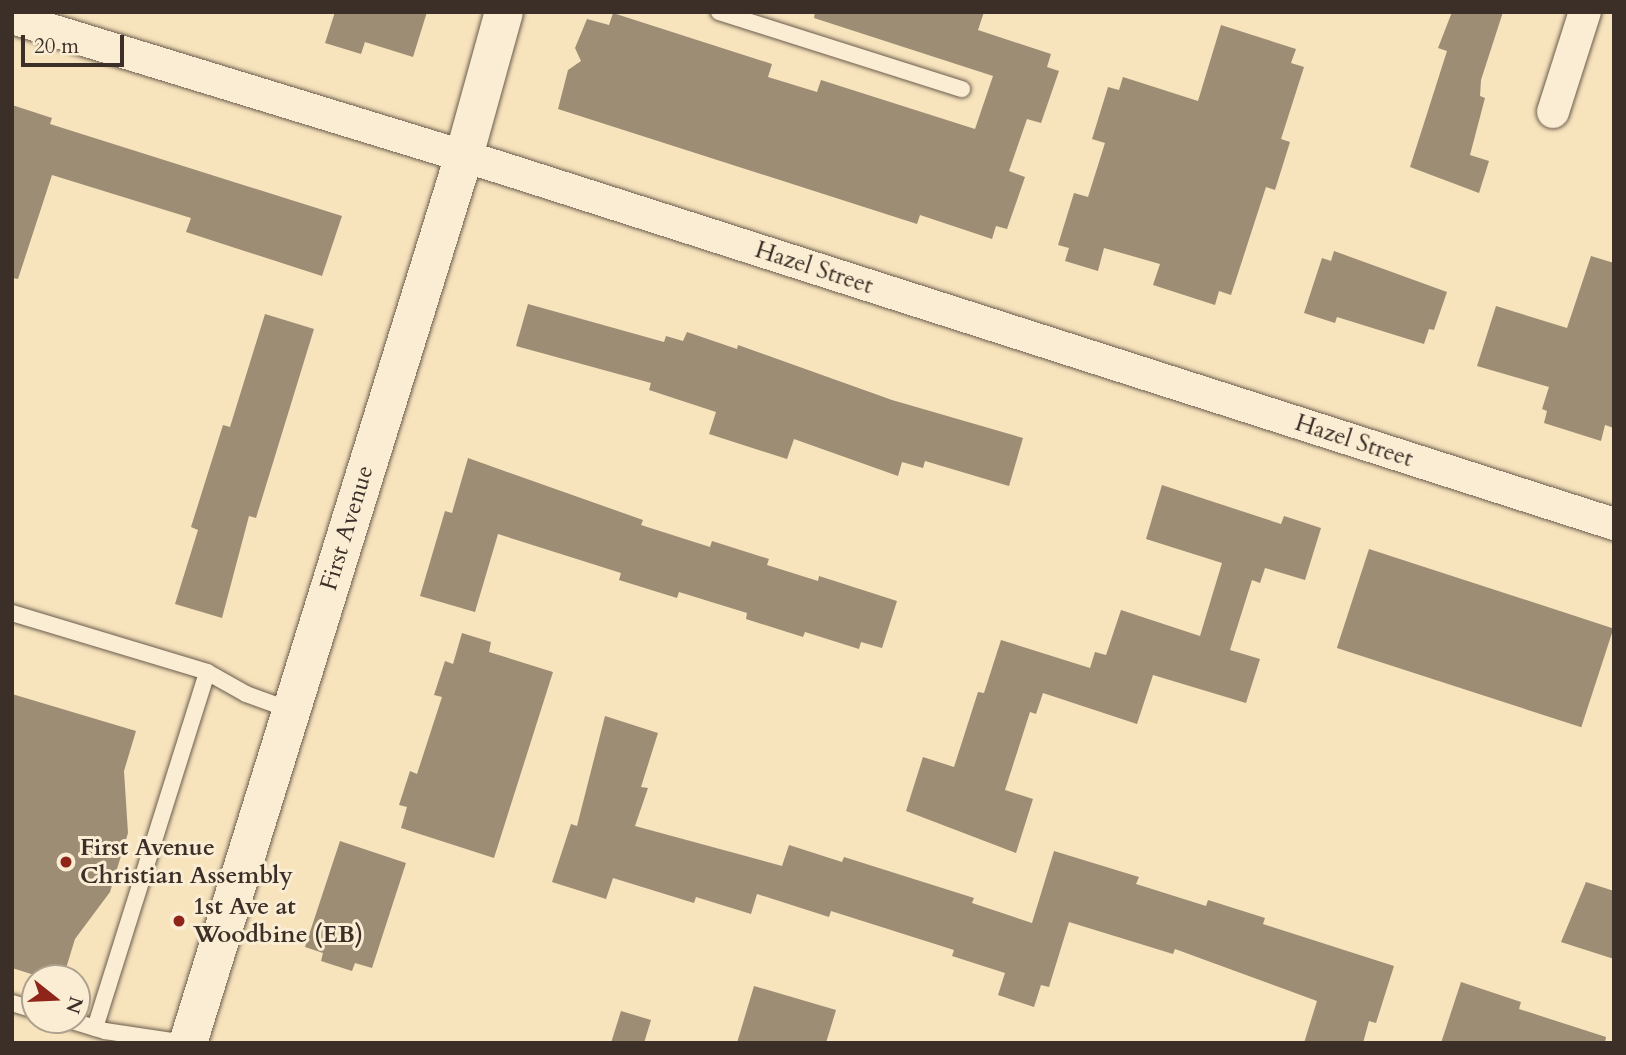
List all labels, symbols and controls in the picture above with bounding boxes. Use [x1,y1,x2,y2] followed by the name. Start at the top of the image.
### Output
[24,21,128,65] scale bar
[34,32,79,61] text: 20 m
[751,235,877,301] street label: Hazel Street
[1291,408,1417,474] street label: Hazel Street
[314,462,380,594] street label: First Avenue
[80,834,293,890] place label: First Avenue Christian Assembly
[58,854,74,870] marker: First Avenue Christian Assembly
[193,893,363,949] place label: 1st Ave at Woodbine (EB)
[171,913,187,929] marker: 1st Ave at Woodbine (EB)
[21,964,91,1034] north arrow
[59,993,89,1017] text: N

